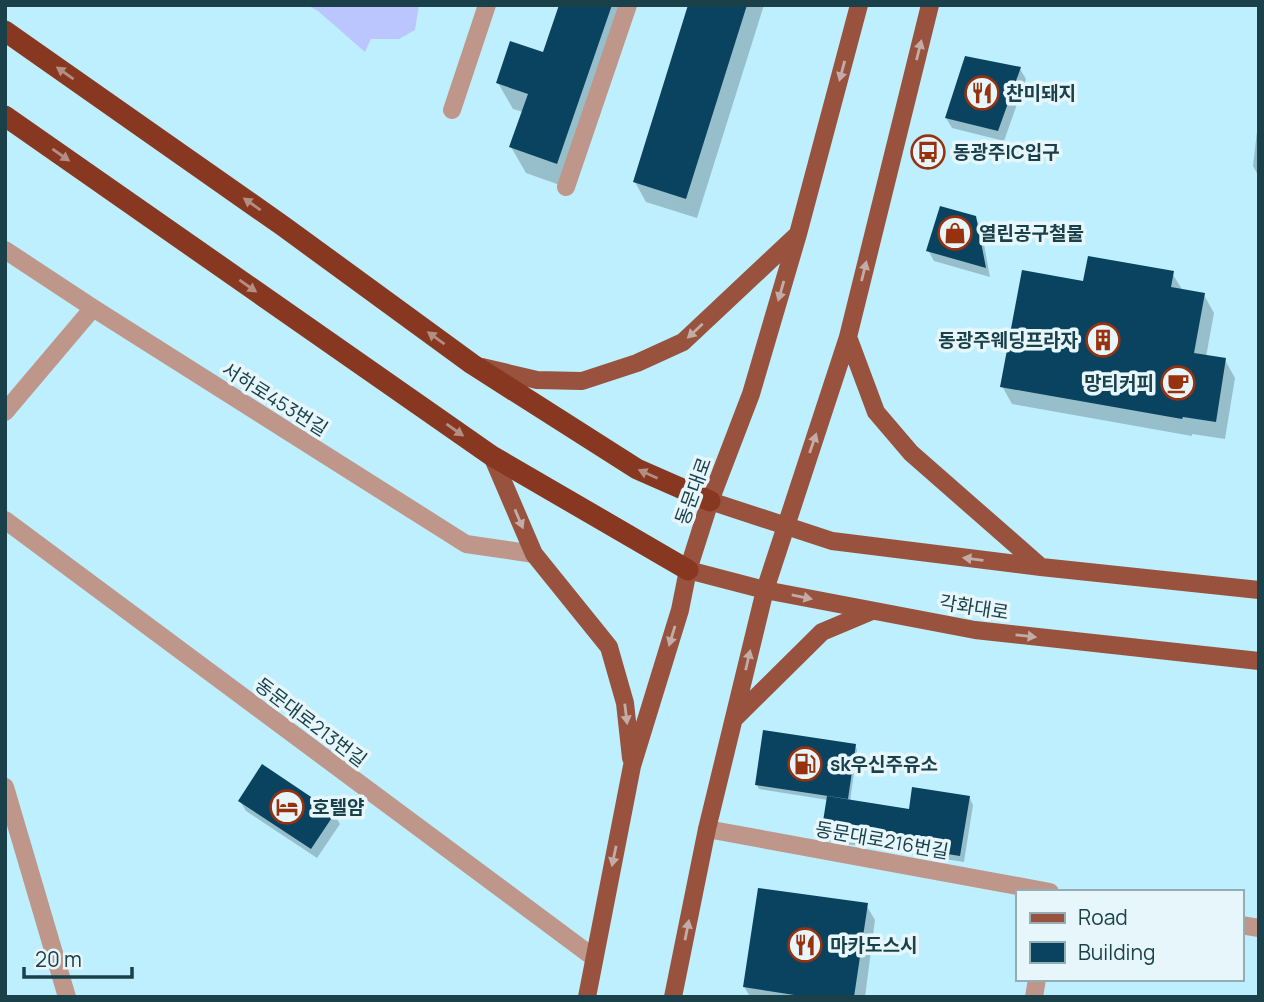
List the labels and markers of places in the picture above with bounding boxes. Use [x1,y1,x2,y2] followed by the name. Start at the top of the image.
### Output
[963,74,1001,112] restaurant icon: 찬미돼지
[1006,80,1076,106] place label: 찬미돼지
[909,133,947,171] bus stop icon: 동광주IC입구
[953,139,1060,165] place label: 동광주IC입구
[936,214,974,252] shop icon: 열린공구철물
[979,220,1084,246] place label: 열린공구철물
[1084,321,1122,359] building icon: 동광주웨딩프라자
[938,327,1079,353] place label: 동광주웨딩프라자
[1159,364,1197,402] cafe icon: 망티커피
[1084,370,1154,396] place label: 망티커피
[786,745,824,783] fuel station icon: sk우신주유소
[830,751,938,777] place label: sk우신주유소
[268,788,306,826] hotel icon: 호텔얌
[312,794,364,820] place label: 호텔얌
[786,926,824,964] restaurant icon: 마카도스시
[830,932,917,958] place label: 마카도스시

